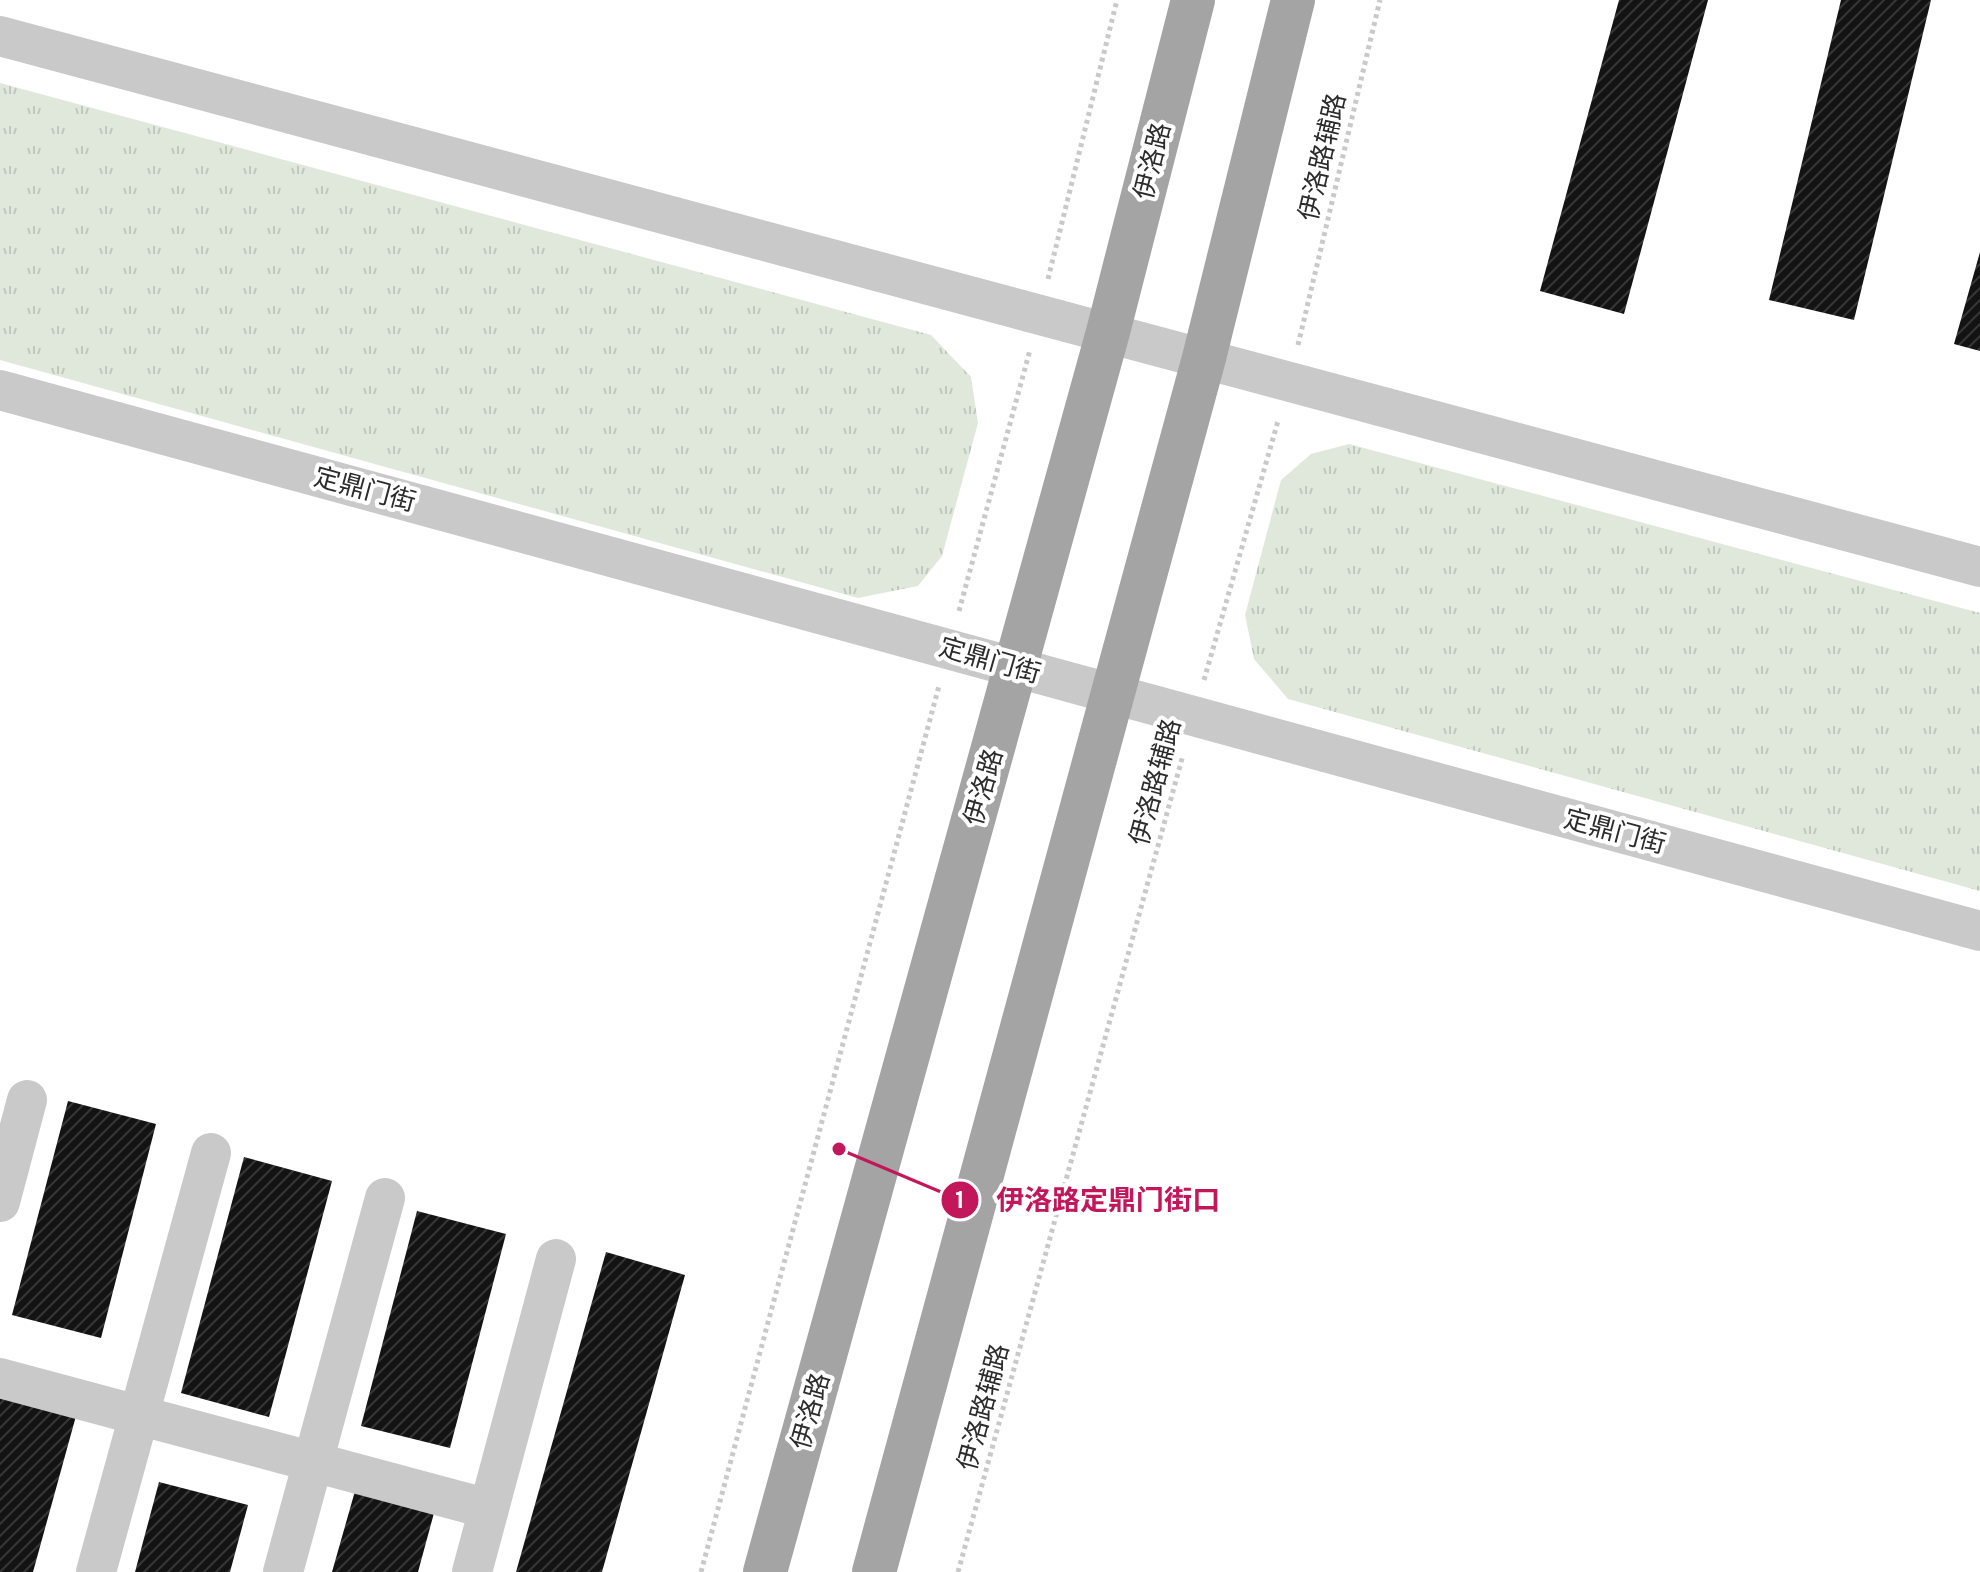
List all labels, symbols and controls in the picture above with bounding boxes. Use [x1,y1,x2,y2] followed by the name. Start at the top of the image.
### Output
[1294,91,1355,225] street label: 伊洛路辅路
[1129,120,1180,203] street label: 伊洛路
[310,462,419,521] street label: 定鼎门街
[935,632,1044,693] street label: 定鼎门街
[1125,716,1190,850] street label: 伊洛路辅路
[959,746,1012,830] street label: 伊洛路
[1560,804,1669,863] street label: 定鼎门街
[940,1174,1236,1226] callout: 伊洛路定鼎门街口
[996,1185,1220,1221] text: 伊洛路定鼎门街口
[955,1187,965,1217] text: 1
[953,1341,1018,1475] street label: 伊洛路辅路
[786,1370,839,1454] street label: 伊洛路

